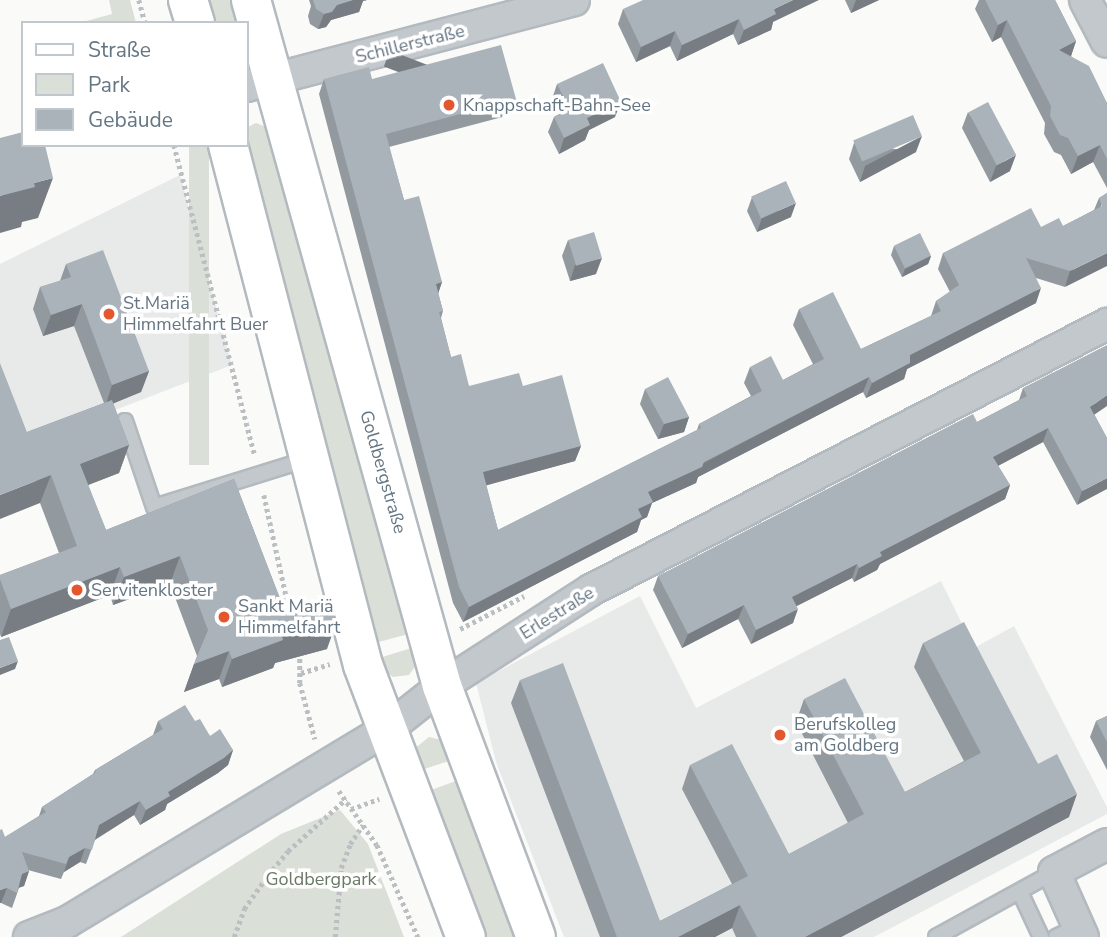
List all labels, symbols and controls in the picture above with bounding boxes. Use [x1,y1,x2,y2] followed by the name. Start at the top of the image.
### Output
[353,20,467,68] street label: Schillerstraße
[21,21,248,147] legend
[88,36,151,64] text: Straße
[88,71,130,99] text: Park
[463,94,651,116] place label: Knappschaft-Bahn-See
[441,97,457,113] marker: Knappschaft-Bahn-See
[88,106,173,134] text: Gebäude
[123,293,268,336] place label: St.Mariä Himmelfahrt Buer
[101,306,117,322] marker: St.Mariä Himmelfahrt Buer
[355,408,411,536] street label: Goldbergstraße
[91,579,213,601] place label: Servitenkloster
[69,582,85,598] marker: Servitenkloster
[516,582,598,644] street label: Erlestraße
[238,596,340,638] place label: Sankt Mariä Himmelfahrt
[216,609,232,625] marker: Sankt Mariä Himmelfahrt
[794,714,899,756] place label: Berufskolleg am Goldberg
[772,727,788,743] marker: Berufskolleg am Goldberg
[265,868,377,890] park label: Goldbergpark

